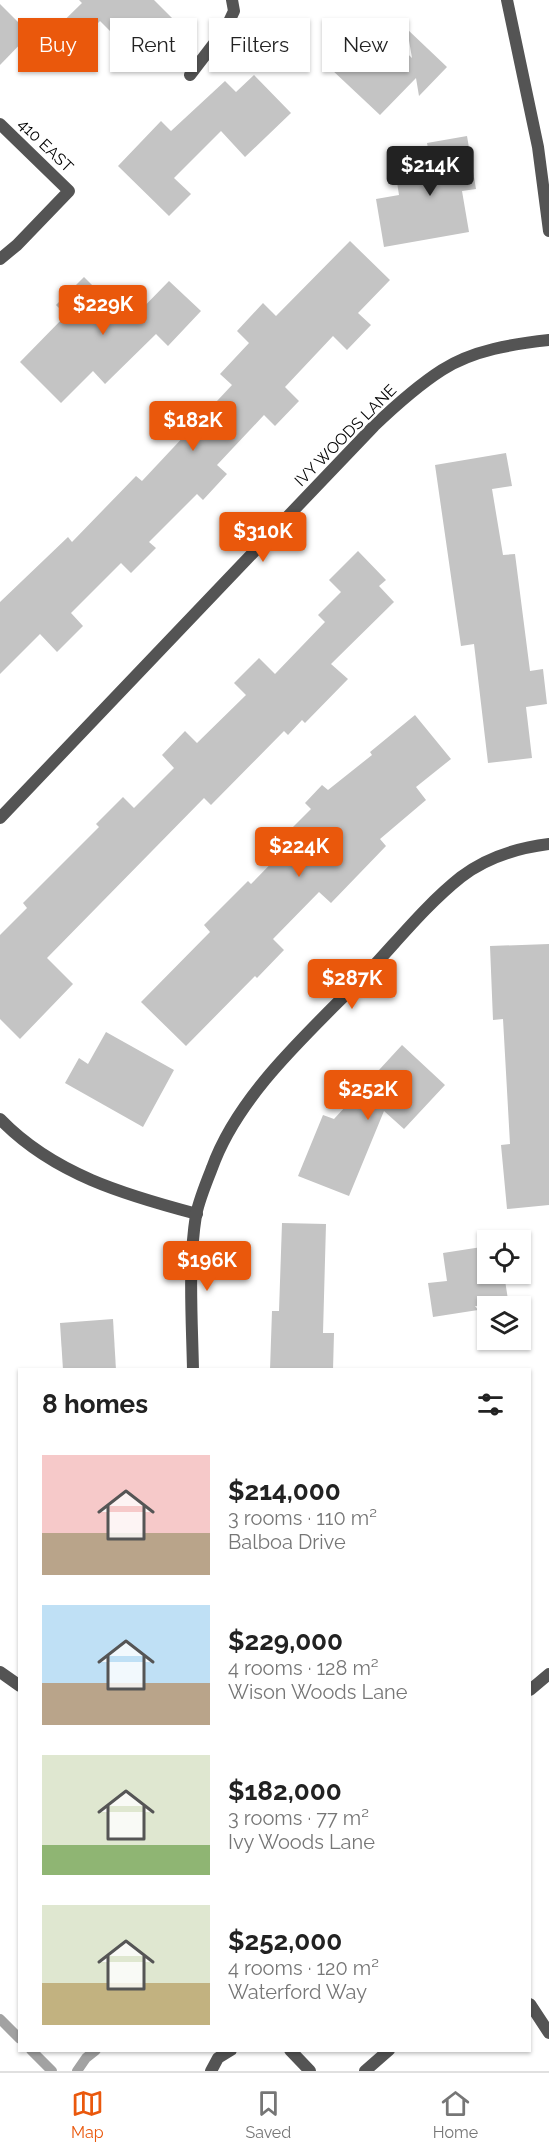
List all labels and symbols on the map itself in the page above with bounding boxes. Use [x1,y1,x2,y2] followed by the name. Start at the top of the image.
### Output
[14,114,77,176] street label: 410 EAST
[388,146,472,197] pin: $214K
[61,285,145,336] pin: $229K
[291,380,400,490] street label: IVY WOODS LANE
[151,401,235,452] pin: $182K
[221,512,305,563] pin: $310K
[257,827,341,878] pin: $224K
[310,959,394,1010] pin: $287K
[326,1070,410,1121] pin: $252K
[165,1241,249,1292] pin: $196K

